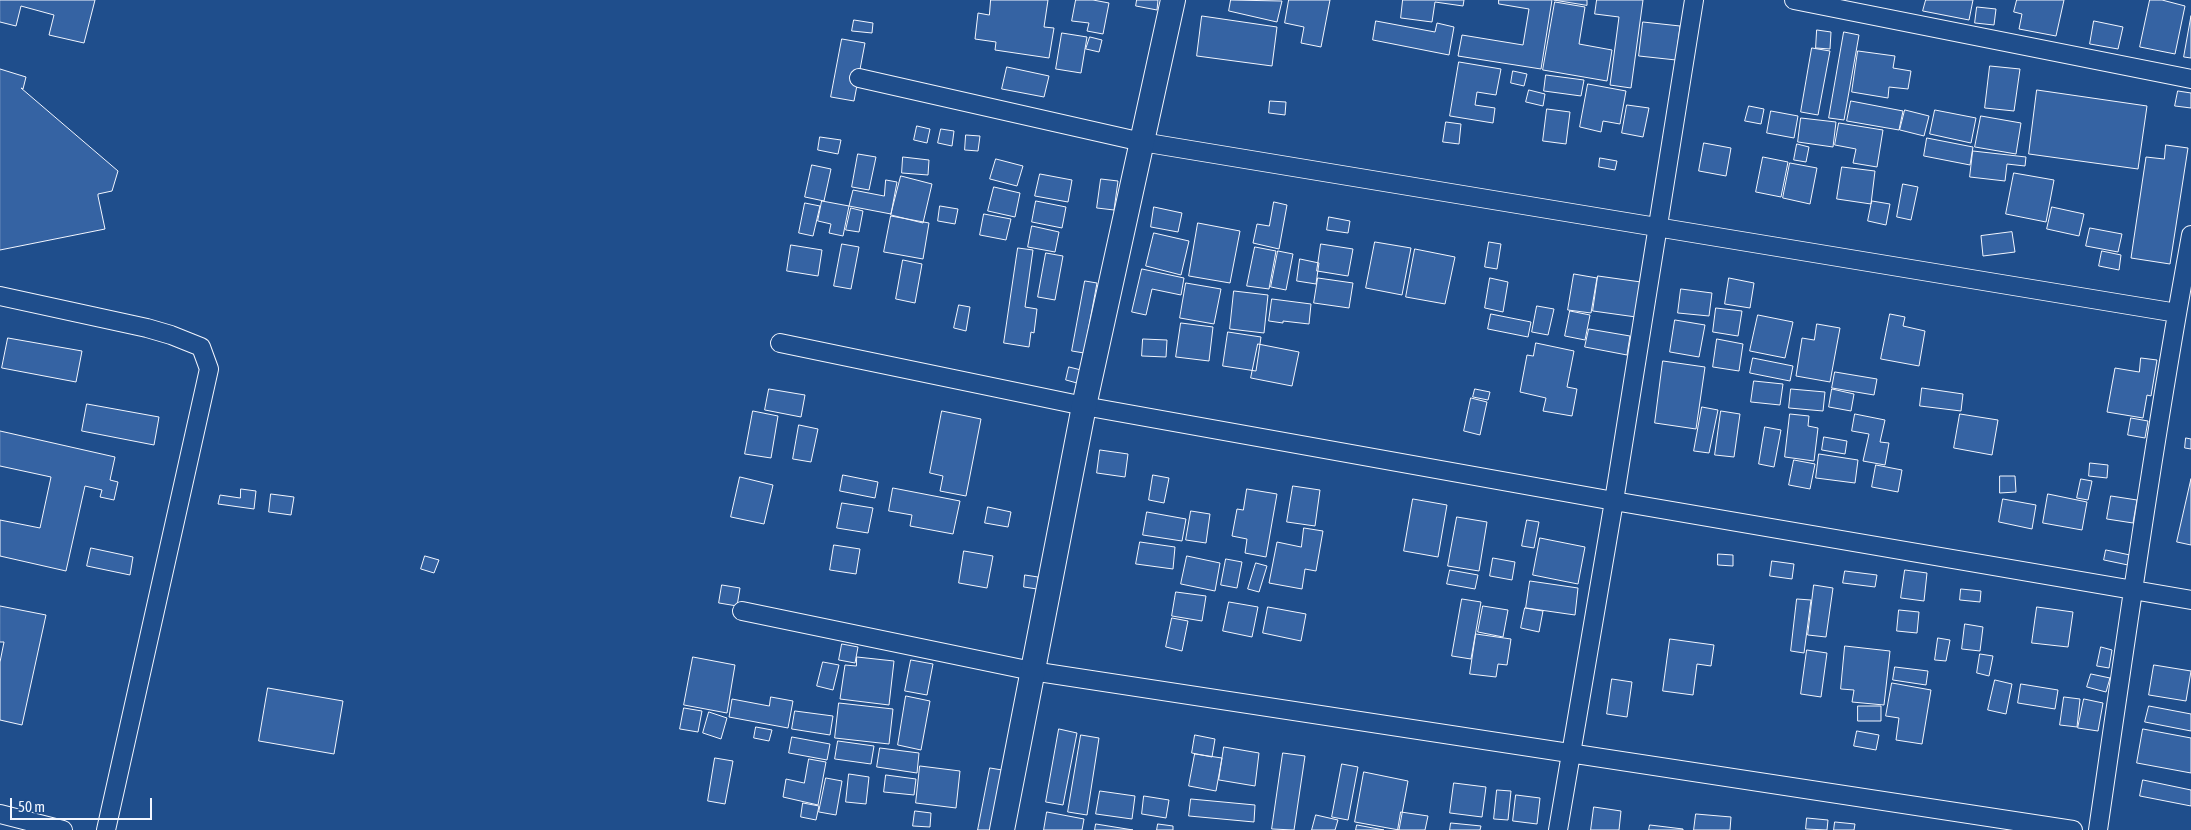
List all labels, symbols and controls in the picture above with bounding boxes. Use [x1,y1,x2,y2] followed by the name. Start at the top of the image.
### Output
[12,788,155,820] scale bar
[18,798,45,815] text: 50 m

